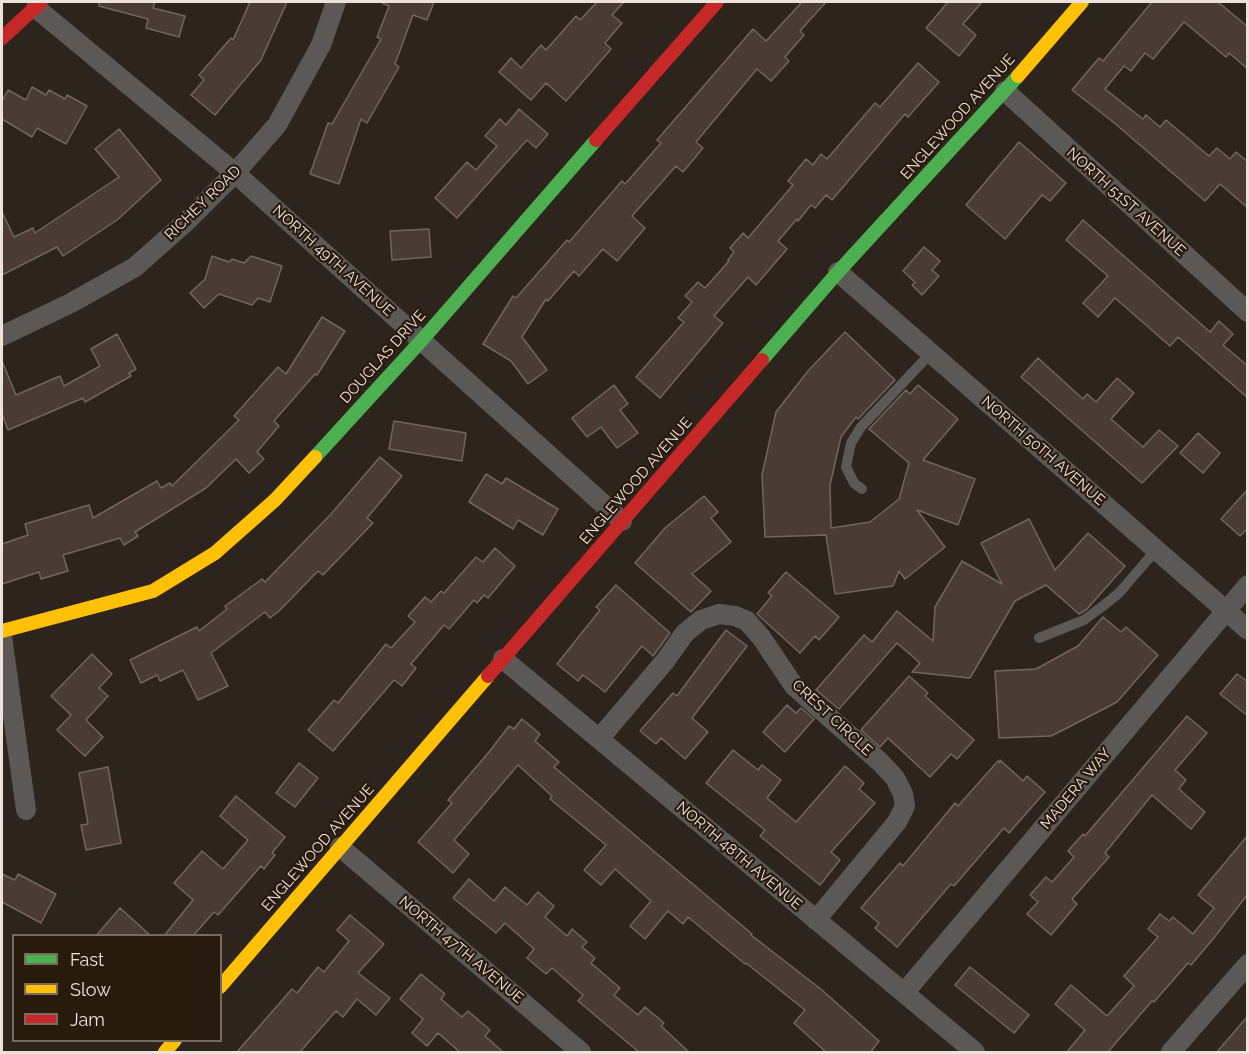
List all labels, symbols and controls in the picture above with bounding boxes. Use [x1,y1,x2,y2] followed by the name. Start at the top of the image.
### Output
[897,51,1019,183] street label: ENGLEWOOD AVENUE
[1063,144,1189,260] street label: NORTH 51ST AVENUE
[161,162,245,244] street label: RICHEY ROAD
[269,202,397,320] street label: NORTH 49TH AVENUE
[336,307,430,407] street label: DOUGLAS DRIVE
[978,392,1108,510] street label: NORTH 50TH AVENUE
[576,414,696,548] street label: ENGLEWOOD AVENUE
[788,676,876,760] street label: CREST CIRCLE
[1037,745,1115,833] street label: MADERA WAY
[258,781,378,915] street label: ENGLEWOOD AVENUE
[673,798,805,914] street label: NORTH 48TH AVENUE
[395,893,527,1007] street label: NORTH 47TH AVENUE
[12,934,222,1042] legend
[70,949,104,970] text: Fast
[70,979,111,1000] text: Slow
[70,1009,105,1030] text: Jam

